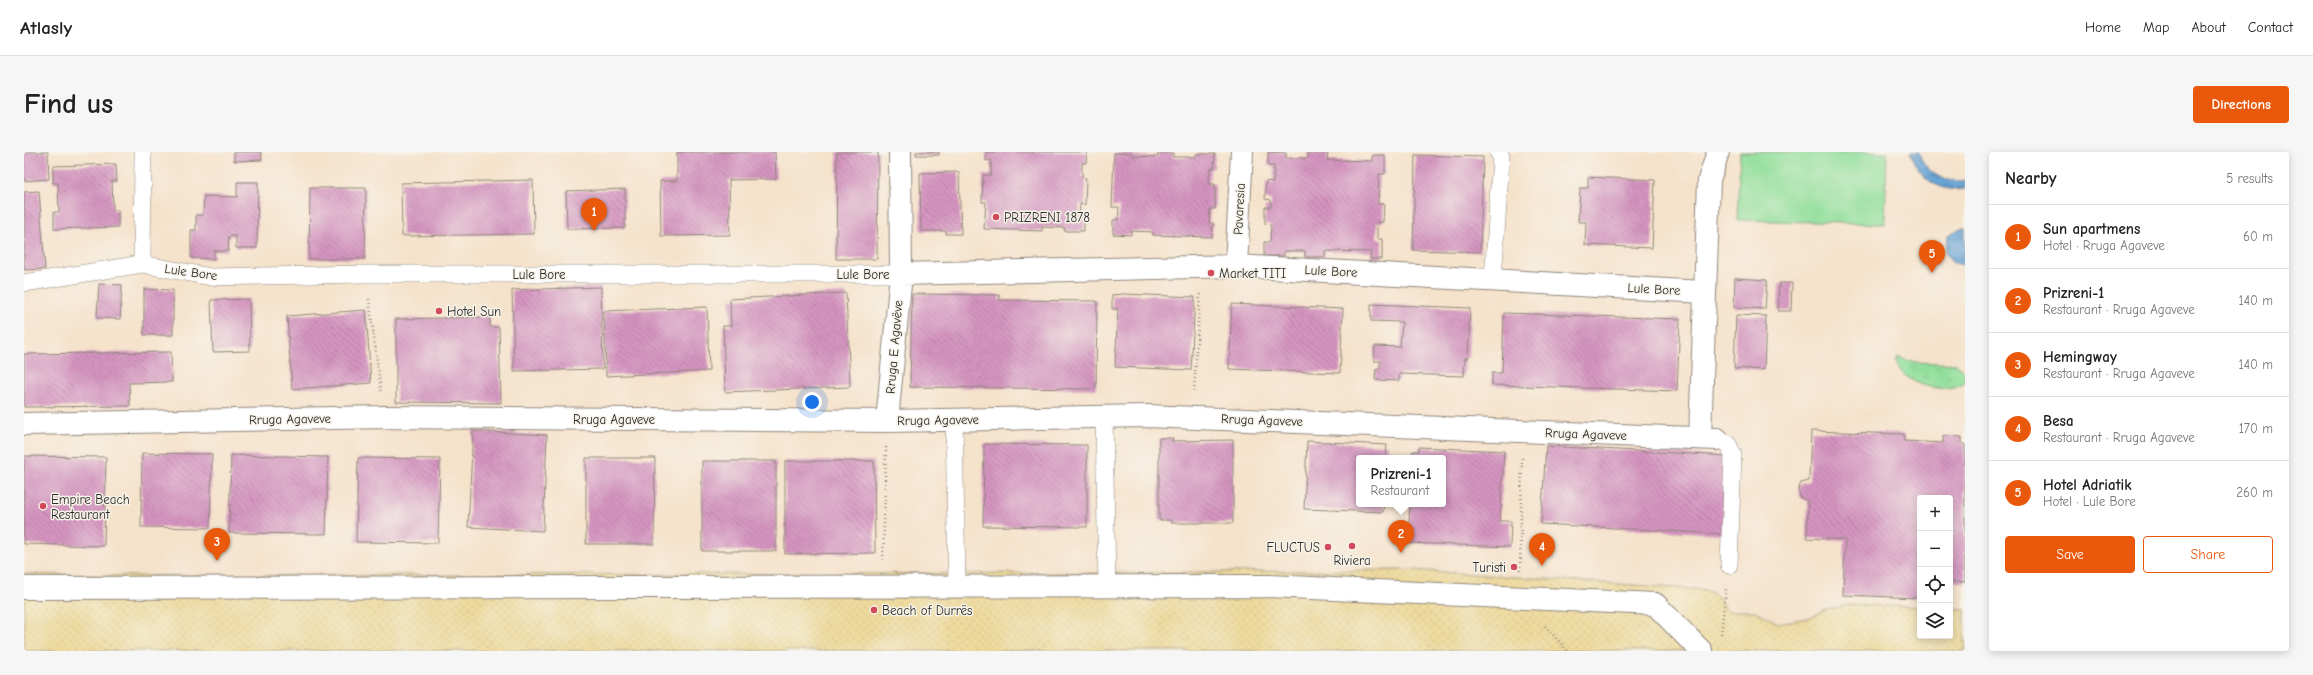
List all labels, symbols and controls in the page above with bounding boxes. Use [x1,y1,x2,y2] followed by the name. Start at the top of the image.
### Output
[20,17,72,39] text: Atlasly
[2085,19,2121,36] text: Home
[2143,19,2169,36] text: Map
[2191,19,2226,36] text: About
[2248,19,2293,36] text: Contact
[2193,86,2289,123] button: Directions
[24,88,113,120] text: Find us
[2005,169,2056,188] text: Nearby
[2226,171,2273,186] text: 5 results
[1230,183,1248,235] street label: Pavaresia
[581,198,607,231] pin: 1
[1004,210,1090,225] place label: PRIZRENI 1878
[991,212,1001,222] marker: PRIZRENI 1878
[2043,220,2140,238] text: Sun apartmens
[2015,229,2021,244] text: 1
[2243,229,2273,244] text: 60 m
[2043,238,2165,253] text: Hotel · Rruga Agaveve
[1919,240,1945,273] pin: 5
[164,261,219,283] street label: Lule Bore
[1304,262,1358,280] street label: Lule Bore
[1219,266,1286,281] place label: Market TITI
[512,267,566,282] street label: Lule Bore
[836,267,890,282] street label: Lule Bore
[1206,268,1216,278] marker: Market TITI
[1627,280,1681,298] street label: Lule Bore
[2043,284,2104,302] text: Prizreni-1
[2015,293,2021,308] text: 2
[2239,293,2273,308] text: 140 m
[882,299,906,395] street label: Rruga E Agavëve
[2043,302,2195,317] text: Restaurant · Rruga Agaveve
[447,304,501,319] place label: Hotel Sun
[434,306,444,316] marker: Hotel Sun
[2043,348,2117,366] text: Hemingway
[2015,357,2021,372] text: 3
[2239,357,2273,372] text: 140 m
[2043,366,2195,381] text: Restaurant · Rruga Agaveve
[802,392,822,412] your location
[249,411,332,427] street label: Rruga Agaveve
[1221,411,1304,429] street label: Rruga Agaveve
[573,412,655,427] street label: Rruga Agaveve
[897,412,980,428] street label: Rruga Agaveve
[2043,412,2074,430] text: Besa
[2015,421,2021,436] text: 4
[2239,421,2273,436] text: 170 m
[1545,425,1628,443] street label: Rruga Agaveve
[2043,430,2195,445] text: Restaurant · Rruga Agaveve
[1356,455,1446,507] popup
[1370,465,1432,483] text: Prizreni-1
[2043,476,2132,494] text: Hotel Adriatik
[1370,483,1429,498] text: Restaurant
[2015,485,2021,500] text: 5
[2236,485,2273,500] text: 260 m
[51,492,130,522] place label: Empire Beach Restaurant
[2043,494,2136,509] text: Hotel · Lule Bore
[1917,495,1953,639] map controls
[1917,495,1953,531] button: +
[38,501,48,511] marker: Empire Beach Restaurant
[1388,520,1414,553] pin: 2
[204,528,230,561] pin: 3
[1917,531,1953,567] button: −
[1529,533,1555,566] pin: 4
[2005,536,2135,573] button: Save
[2143,536,2273,573] button: Share
[1266,540,1320,555] place label: FLUCTUS
[1347,541,1357,551] marker: Riviera
[1323,542,1333,552] marker: FLUCTUS
[1333,553,1371,568] place label: Riviera
[1472,560,1506,575] place label: Turisti
[1509,562,1519,572] marker: Turisti
[1917,567,1953,603] button: locate
[882,603,972,618] place label: Beach of Durrës
[1917,603,1953,639] button: layers
[869,605,879,615] marker: Beach of Durrës

